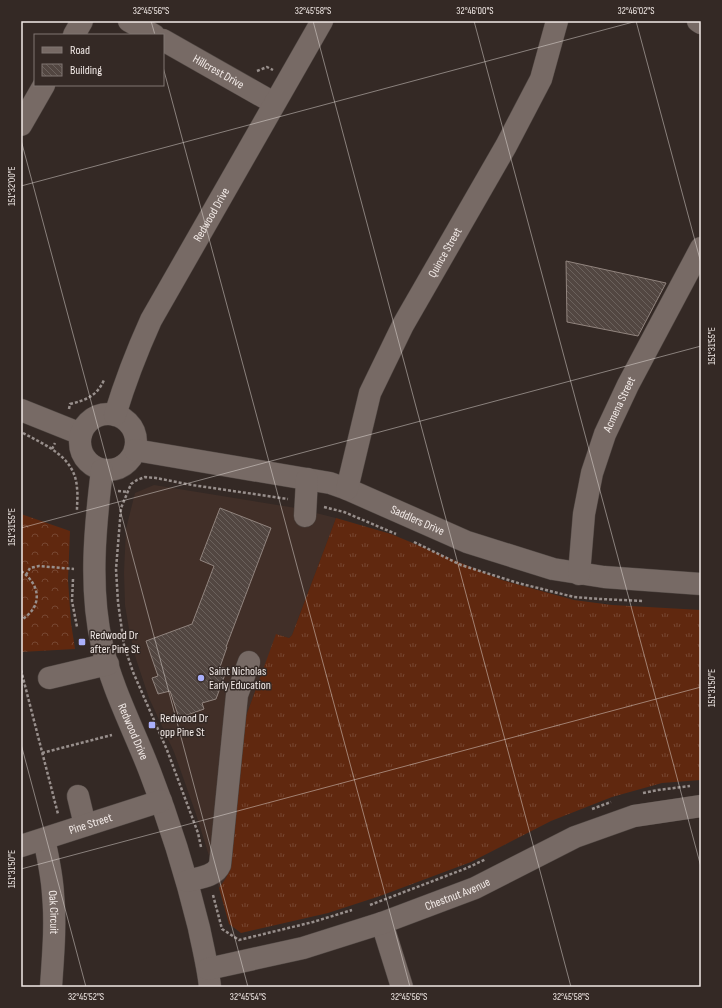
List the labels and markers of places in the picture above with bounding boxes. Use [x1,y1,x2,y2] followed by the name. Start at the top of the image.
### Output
[90,628,140,657] place label: Redwood Dr after Pine St
[77,637,87,647] marker: Redwood Dr after Pine St
[209,664,271,693] place label: Saint Nicholas Early Education
[196,673,206,683] marker: Saint Nicholas Early Education
[160,711,209,740] place label: Redwood Dr opp Pine St
[147,720,157,730] marker: Redwood Dr opp Pine St

